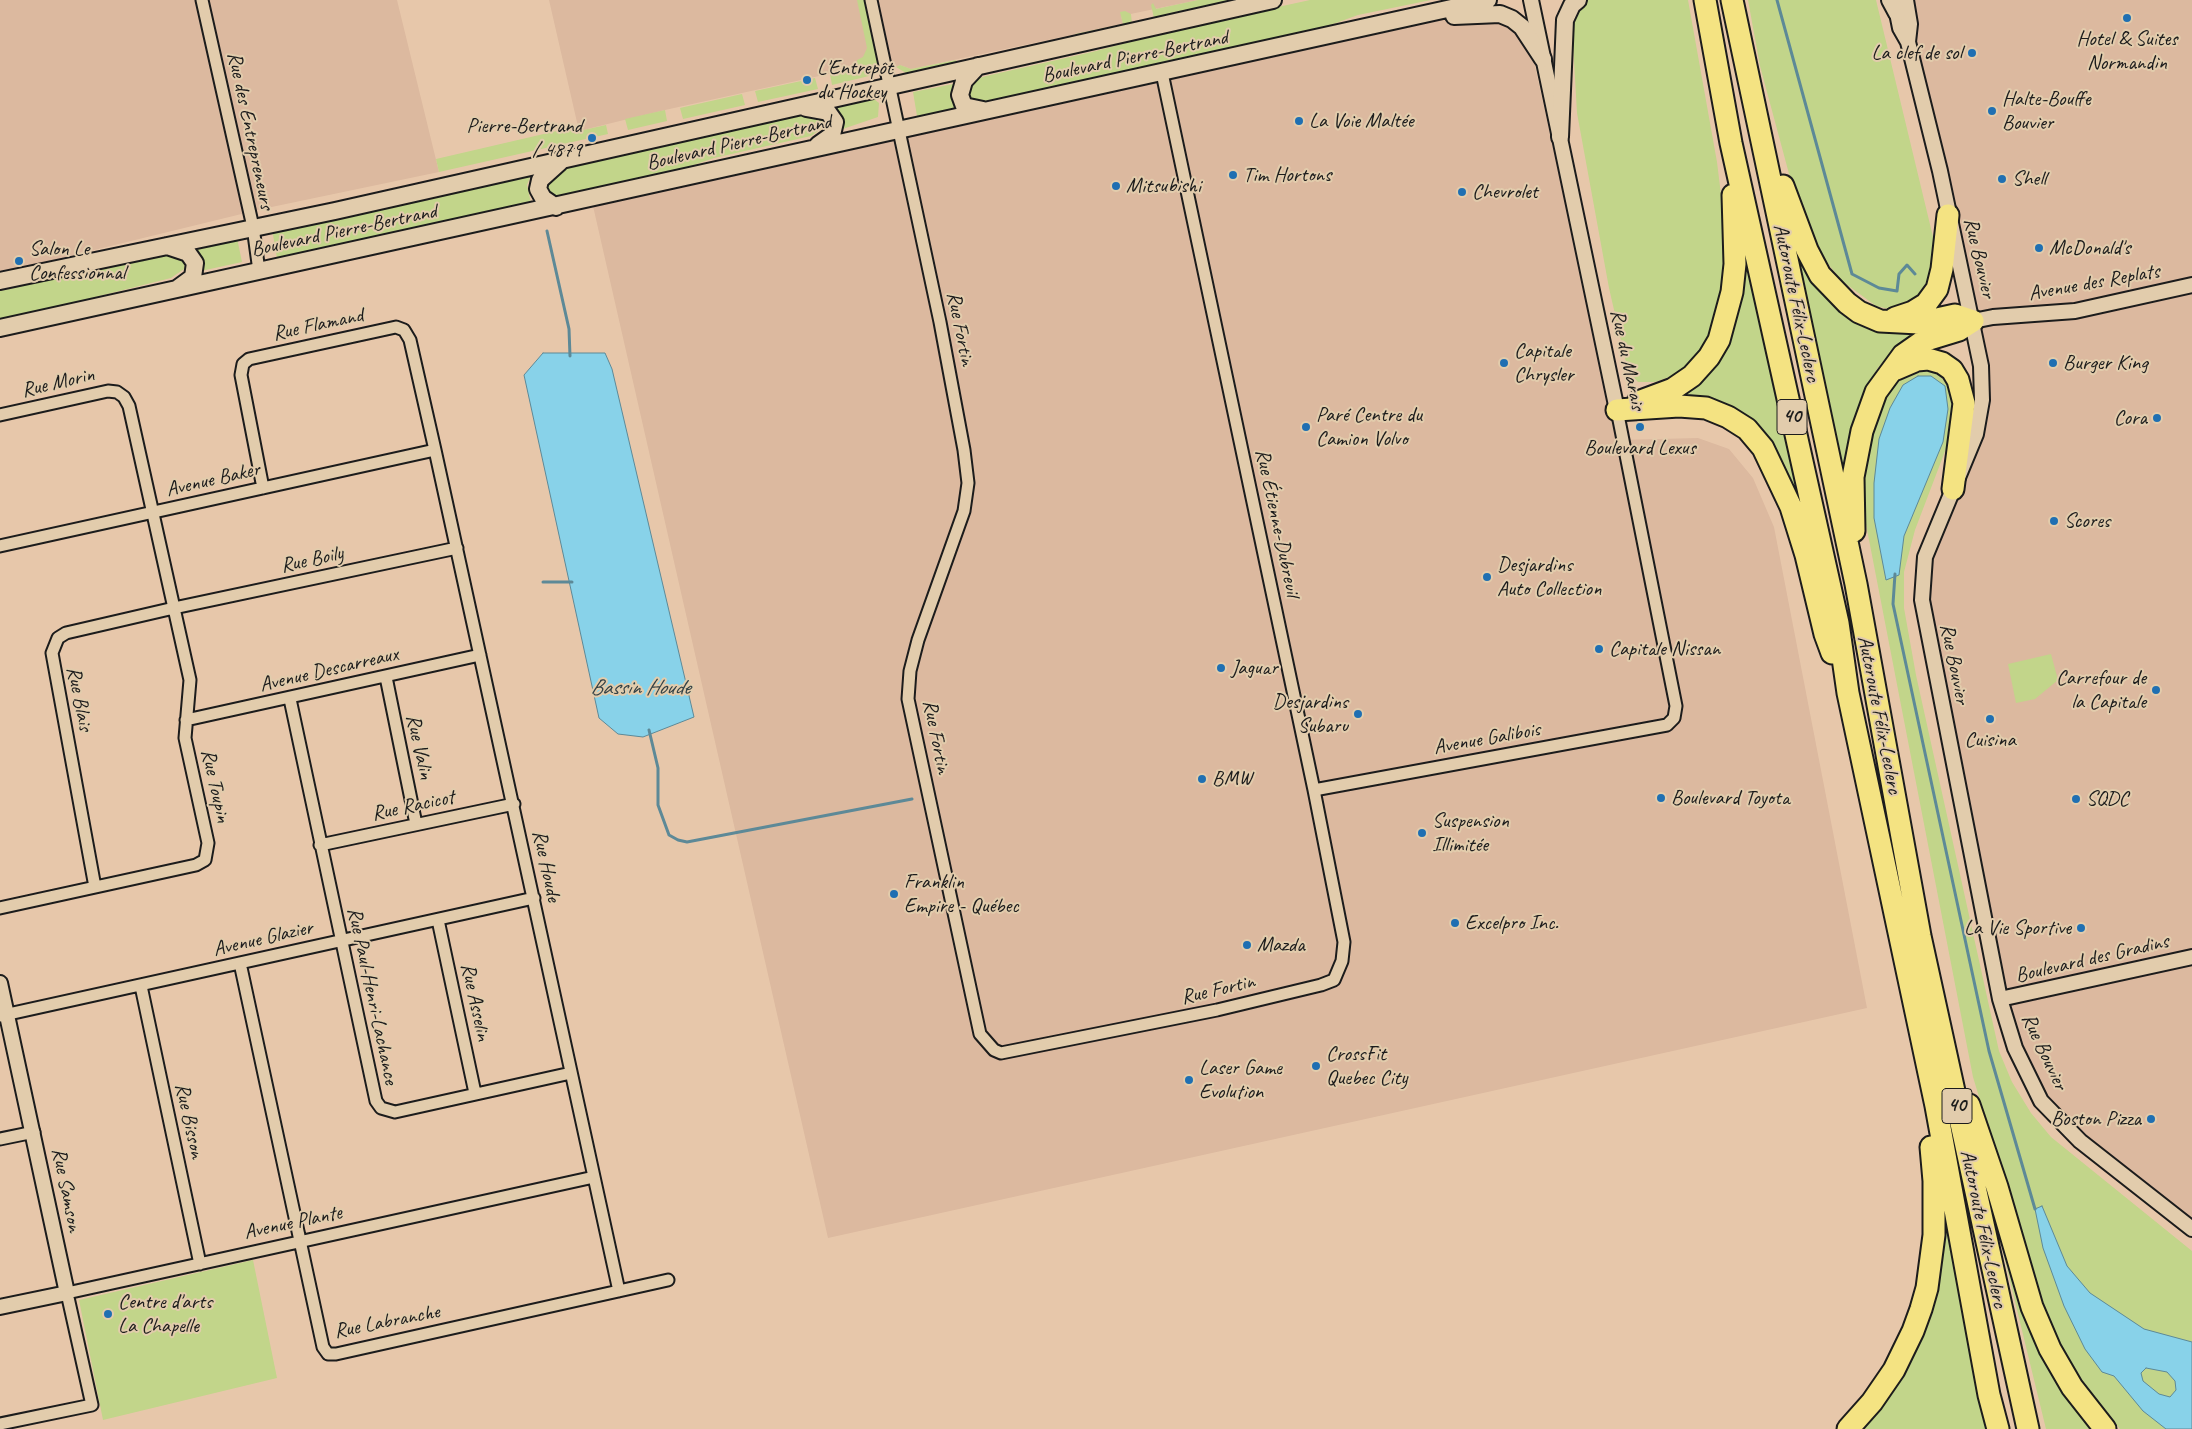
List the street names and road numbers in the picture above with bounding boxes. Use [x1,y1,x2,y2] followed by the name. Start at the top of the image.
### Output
[1040,25,1230,89] street label: Boulevard Pierre-Bertrand
[221,50,279,212] street label: Rue des Entrepreneurs
[644,109,834,177] street label: Boulevard Pierre-Bertrand
[249,199,439,263] street label: Boulevard Pierre-Bertrand
[1958,215,2000,301] street label: Rue Bouvier
[1767,222,1825,384] street label: Autoroute Félix-Leclerc
[2027,259,2161,307] street label: Avenue des Replats
[941,290,979,368] street label: Rue Fortin
[270,303,366,347] street label: Rue Flamand
[1604,307,1650,413] street label: Rue du Marais
[19,362,97,404] street label: Rue Morin
[1777,400,1807,434] road number: 40
[1249,447,1305,599] street label: Rue Étienne-Dubreuil
[164,457,262,503] street label: Avenue Baker
[278,541,346,579] street label: Rue Boily
[1934,622,1974,706] street label: Rue Bouvier
[1851,634,1907,796] street label: Autoroute Félix-Leclerc
[257,642,401,698] street label: Avenue Descarreaux
[60,665,98,733] street label: Rue Blais
[917,698,955,776] street label: Rue Fortin
[400,712,438,782] street label: Rue Valin
[1432,717,1542,761] street label: Avenue Galibois
[195,747,235,825] street label: Rue Toupin
[369,785,457,827] street label: Rue Racicot
[526,828,566,904] street label: Rue Houde
[341,905,403,1087] street label: Rue Paul-Henri-Lachance
[211,915,315,963] street label: Avenue Glazier
[2013,929,2171,989] street label: Boulevard des Gradins
[454,961,496,1043] street label: Rue Asselin
[1179,969,1257,1011] street label: Rue Fortin
[2015,1010,2073,1094] street label: Rue Bouvier
[169,1081,209,1161] street label: Rue Bisson
[1942,1088,1972,1124] road number: 40
[45,1146,87,1234] street label: Rue Samson
[1954,1148,2012,1310] street label: Autoroute Félix-Leclerc
[242,1200,344,1246] street label: Avenue Plante
[332,1299,442,1345] street label: Rue Labranche

